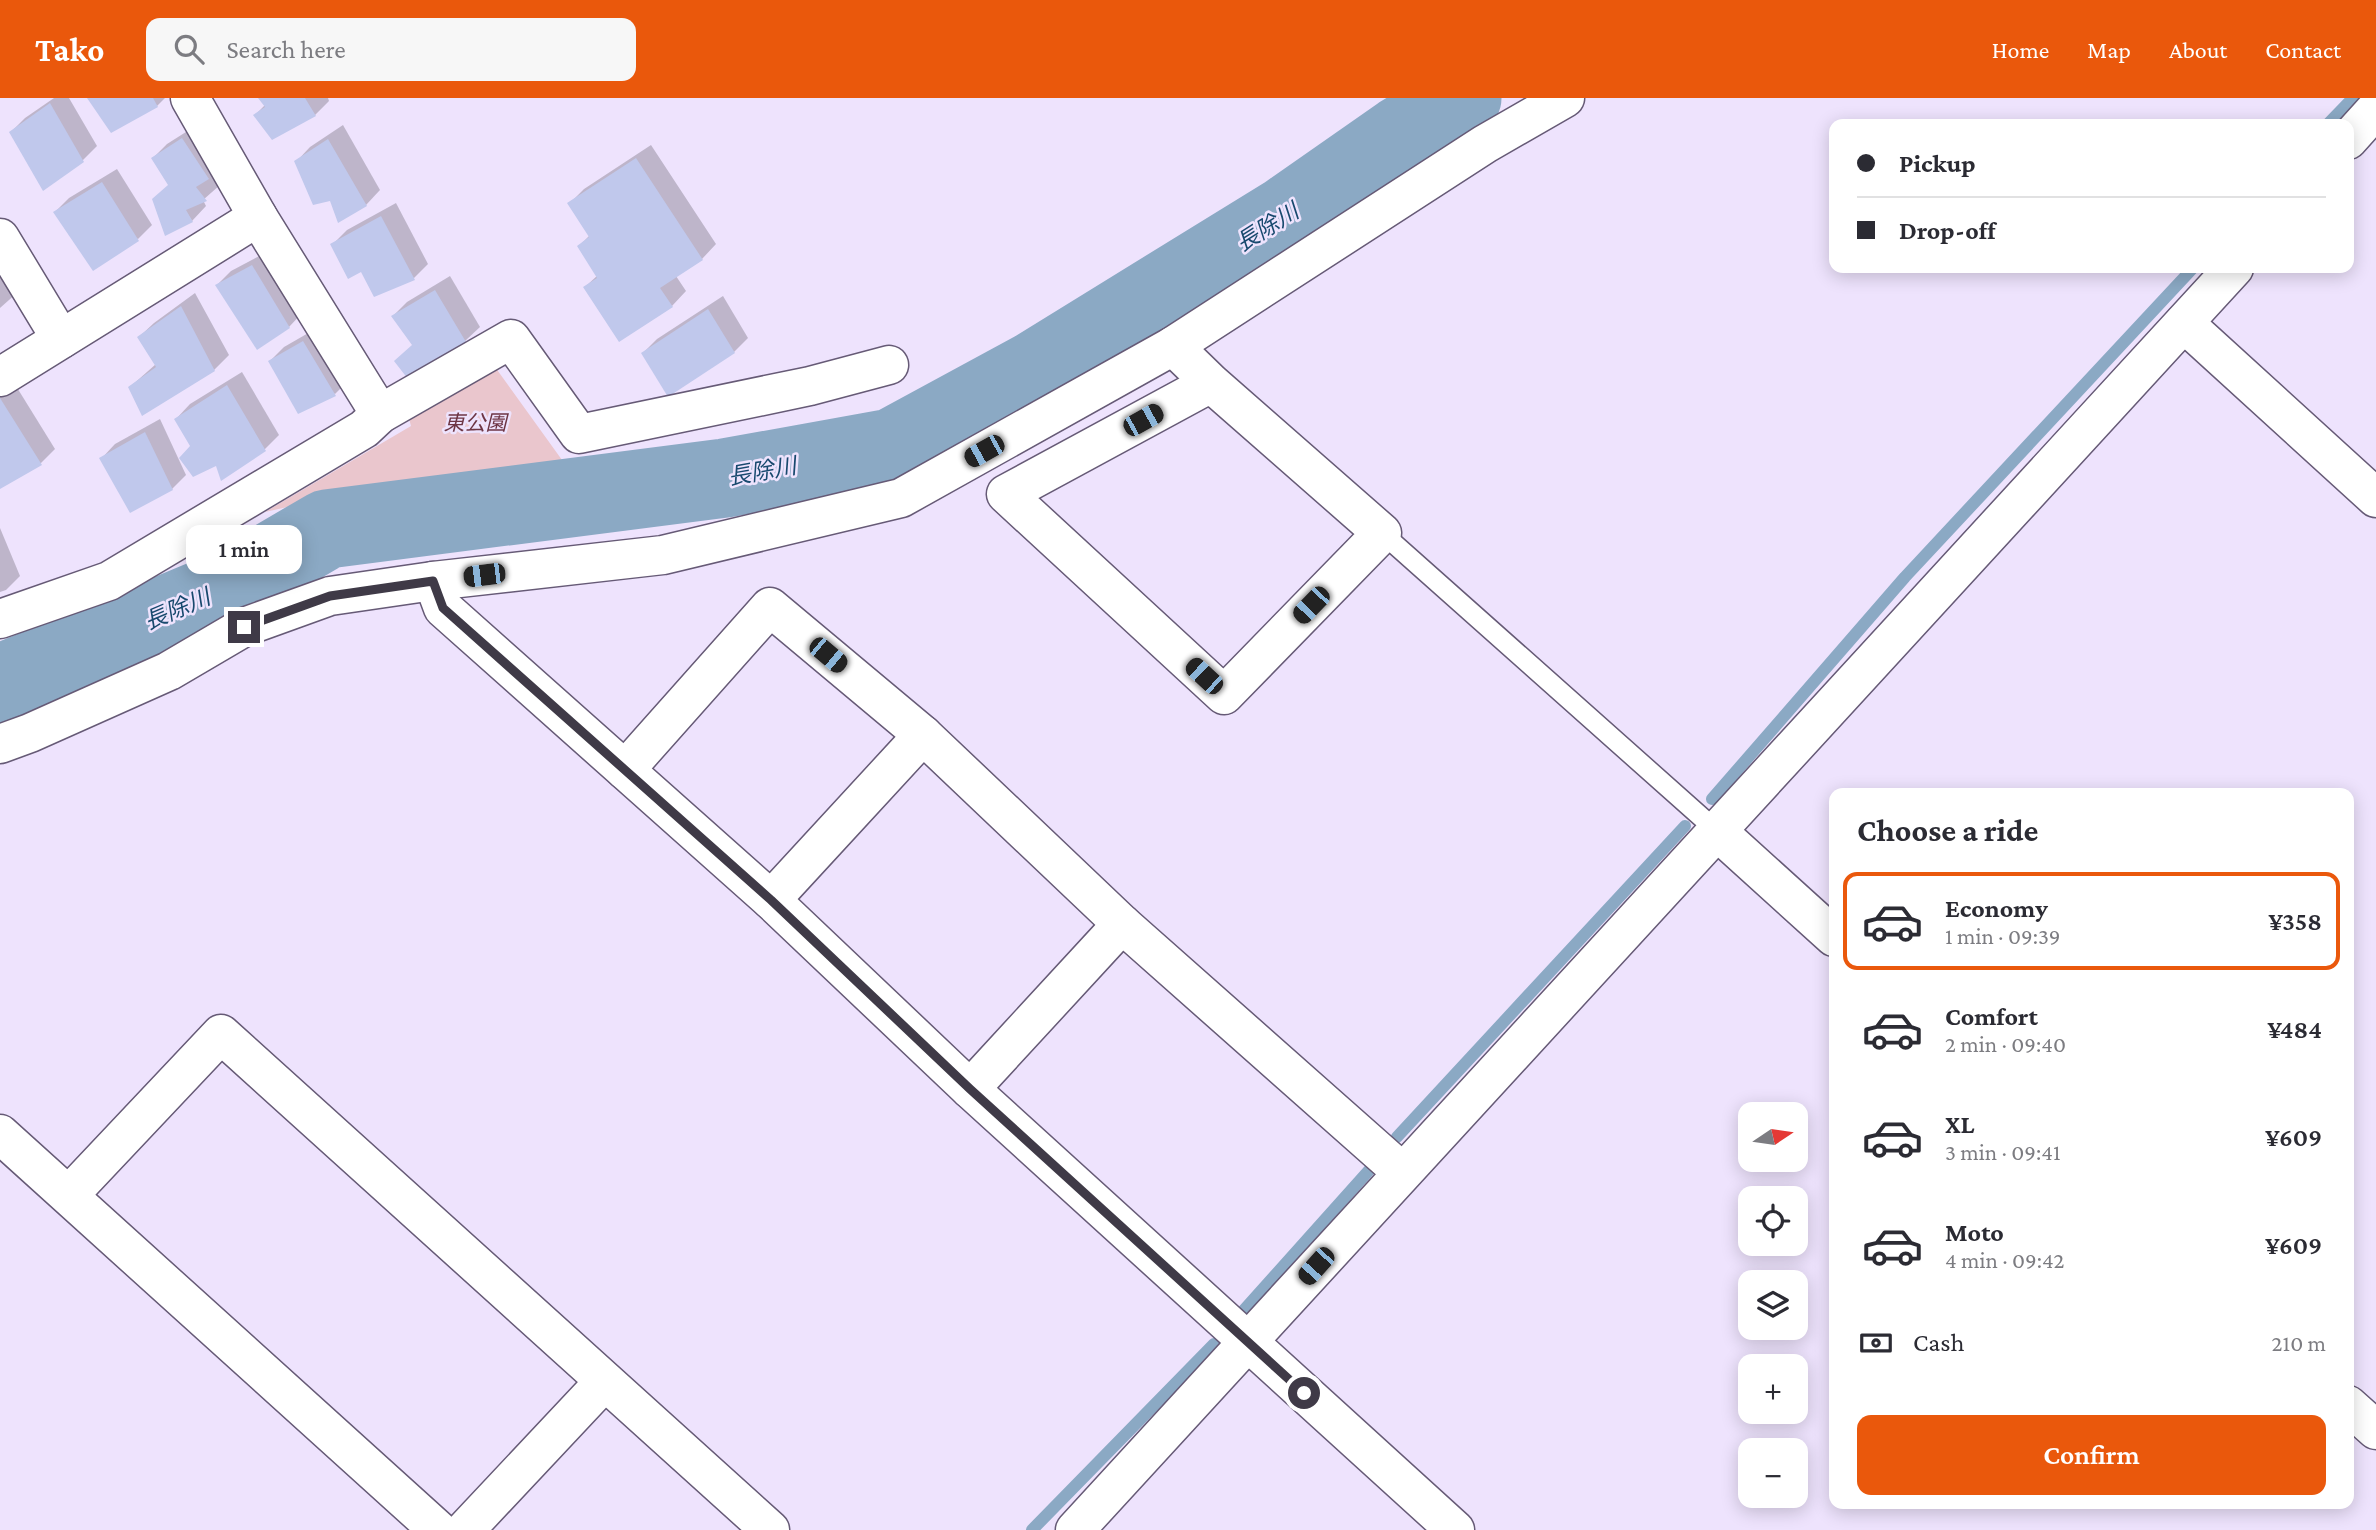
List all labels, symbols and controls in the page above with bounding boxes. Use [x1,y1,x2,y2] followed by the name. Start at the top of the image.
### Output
[146,18,636,81] search box
[170,30,208,68] icon: search
[35,31,104,68] text: Tako
[226,35,346,64] text: Search here
[1992,36,2049,63] text: Home
[2087,36,2131,63] text: Map
[2169,36,2227,63] text: About
[2265,36,2341,63] text: Contact
[1899,149,1976,178] text: Pickup
[1231,196,1306,256] water label: 長除川
[1899,216,1996,245] text: Drop-off
[1120,401,1167,439] car
[444,411,509,435] park label: 東公園
[961,432,1008,470] car
[726,452,801,490] water label: 長除川
[186,526,302,574] callout: 1 min
[218,536,270,562] text: 1 min
[462,562,507,588] car
[140,582,217,634] water label: 長除川
[1289,583,1334,627] car
[228,611,260,643] route end
[806,633,851,677] car
[1182,654,1227,698] car
[1857,812,2038,848] text: Choose a ride
[1861,890,1924,953] icon: car
[1945,894,2048,923] text: Economy
[2269,907,2322,936] text: ¥358
[1945,923,2060,949] text: 1 min · 09:39
[1861,998,1924,1061] icon: car
[1945,1002,2038,1031] text: Comfort
[2268,1015,2322,1044] text: ¥484
[1945,1031,2066,1057] text: 2 min · 09:40
[1738,1102,1808,1172] north arrow
[1738,1102,1808,1508] map controls
[1861,1106,1924,1169] icon: car
[1945,1110,1974,1139] text: XL
[2265,1123,2322,1152] text: ¥609
[1945,1139,2061,1165] text: 3 min · 09:41
[1738,1186,1808,1256] button: locate
[1861,1214,1924,1277] icon: car
[1945,1218,2004,1247] text: Moto
[2265,1231,2322,1260] text: ¥609
[1295,1243,1338,1289] car
[1945,1247,2065,1273] text: 4 min · 09:42
[1738,1270,1808,1340] button: layers
[1857,1324,1895,1362] icon: cash
[1913,1328,1964,1357] text: Cash
[2272,1330,2326,1356] text: 210 m
[1738,1354,1808,1424] button: +
[1288,1377,1320,1409] route start
[1857,1415,2326,1495] button: Confirm
[1738,1438,1808,1508] button: −

